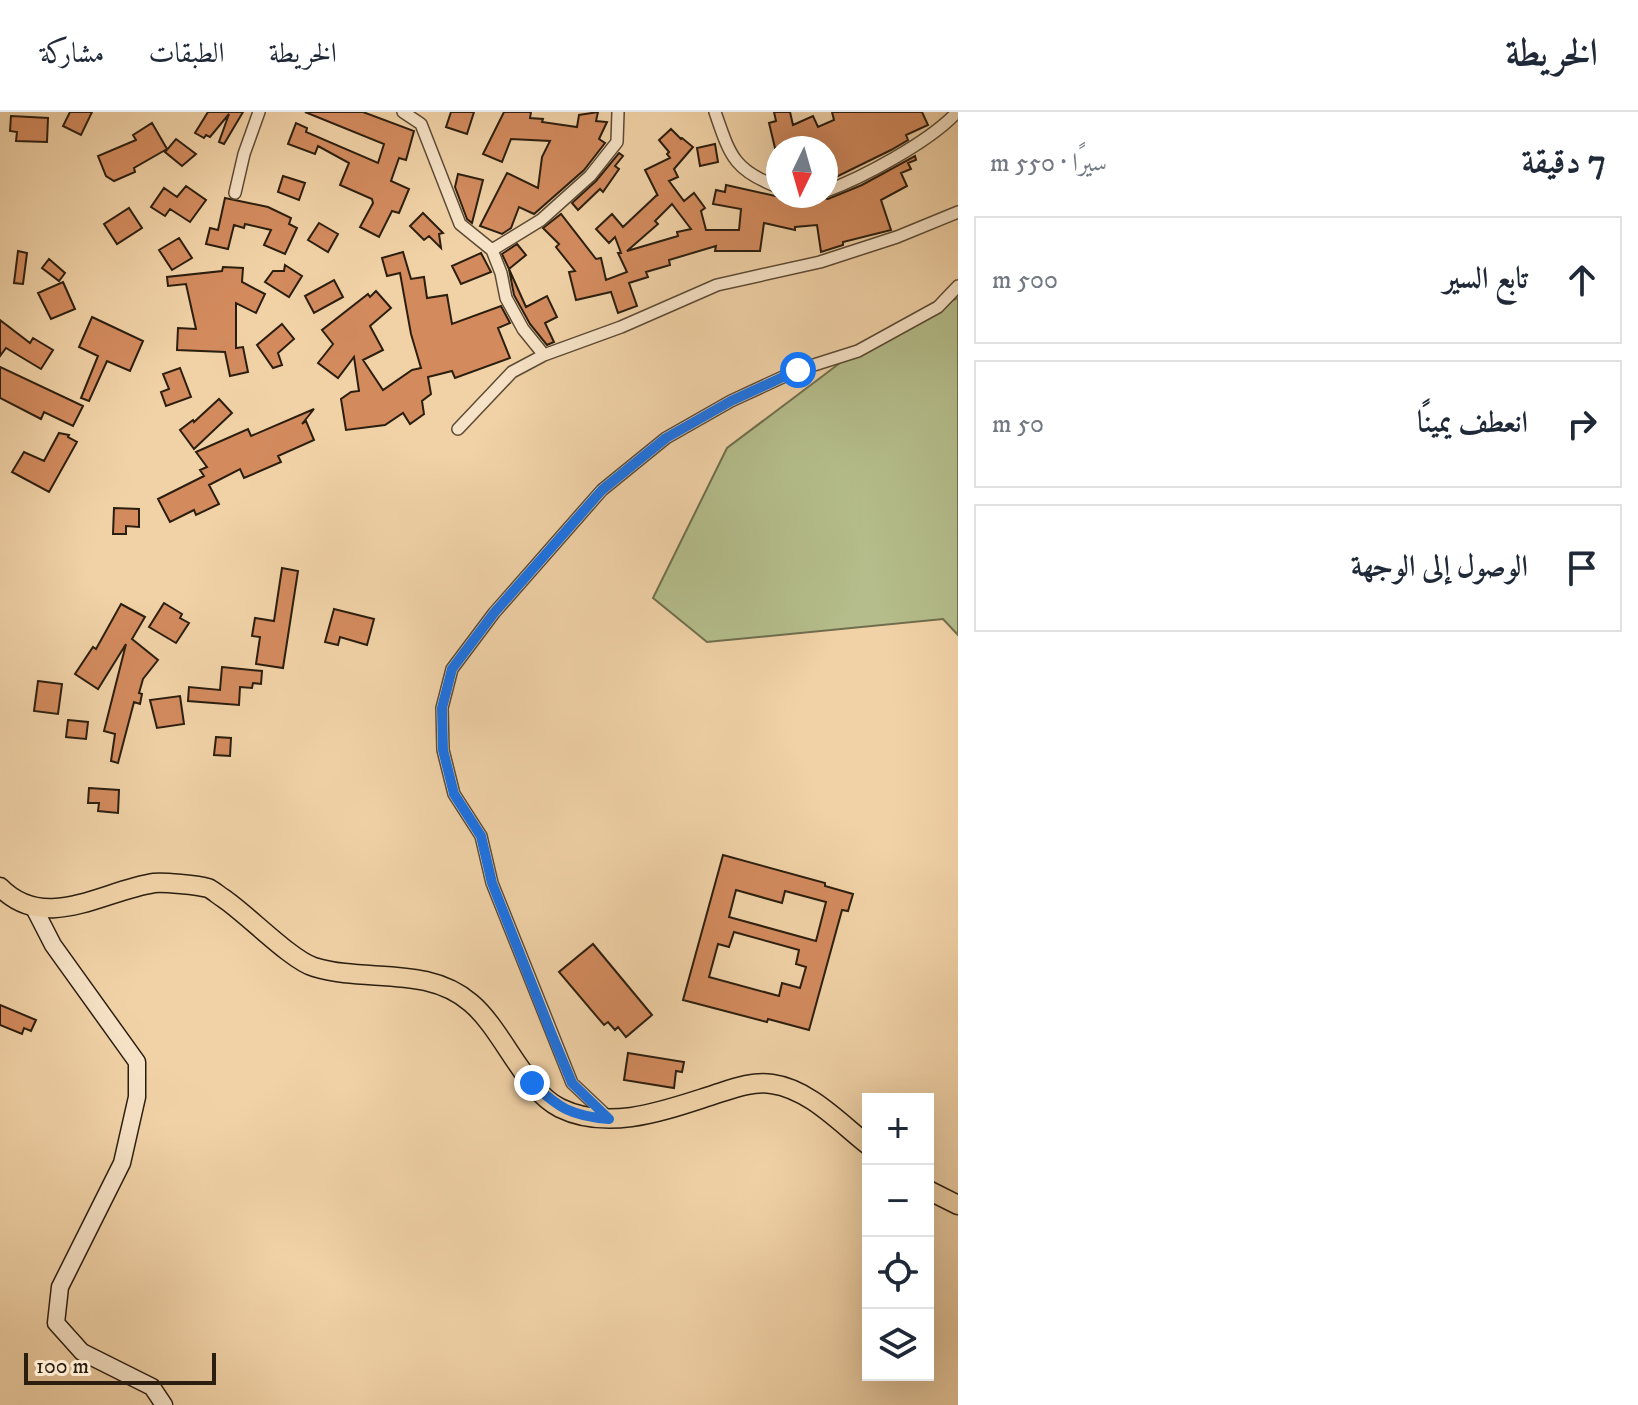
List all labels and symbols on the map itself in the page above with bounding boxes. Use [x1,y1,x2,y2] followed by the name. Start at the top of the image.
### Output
[766,136,838,208] north arrow
[780,352,816,388] route start
[514,1065,550,1101] route end
[24,1349,216,1385] scale bar

